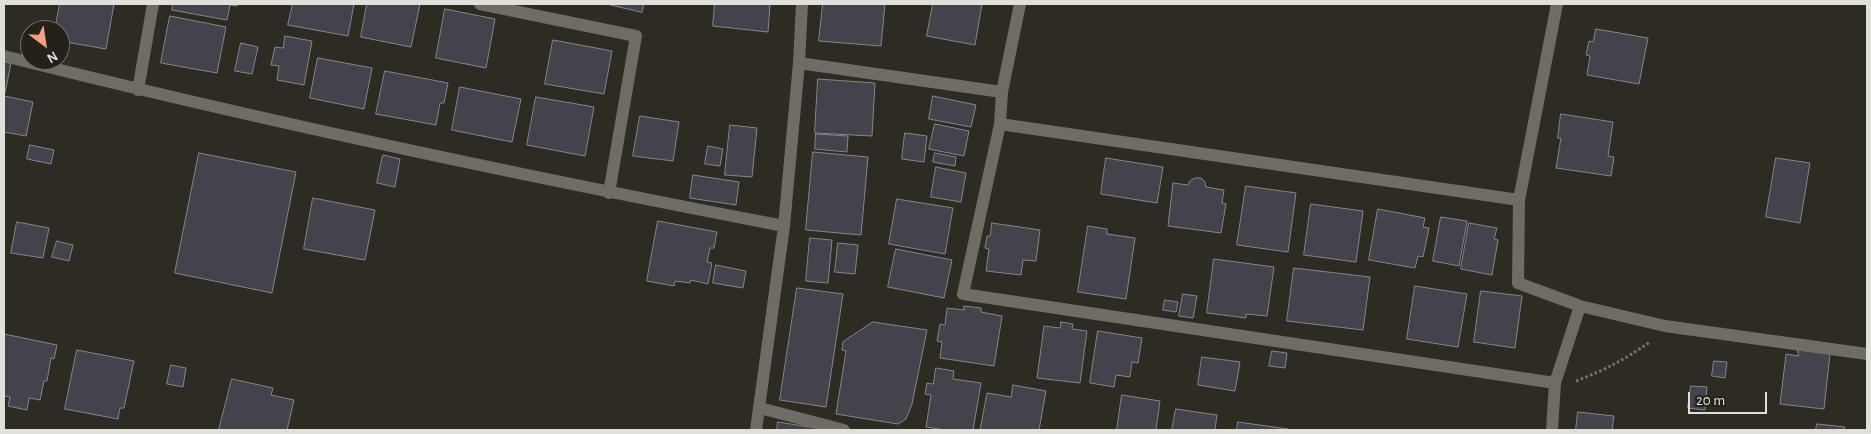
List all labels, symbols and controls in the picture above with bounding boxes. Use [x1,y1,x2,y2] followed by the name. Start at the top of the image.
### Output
[20,20,70,70] north arrow
[44,48,60,66] text: N
[1691,382,1770,414] scale bar
[1696,393,1725,408] text: 20 m

